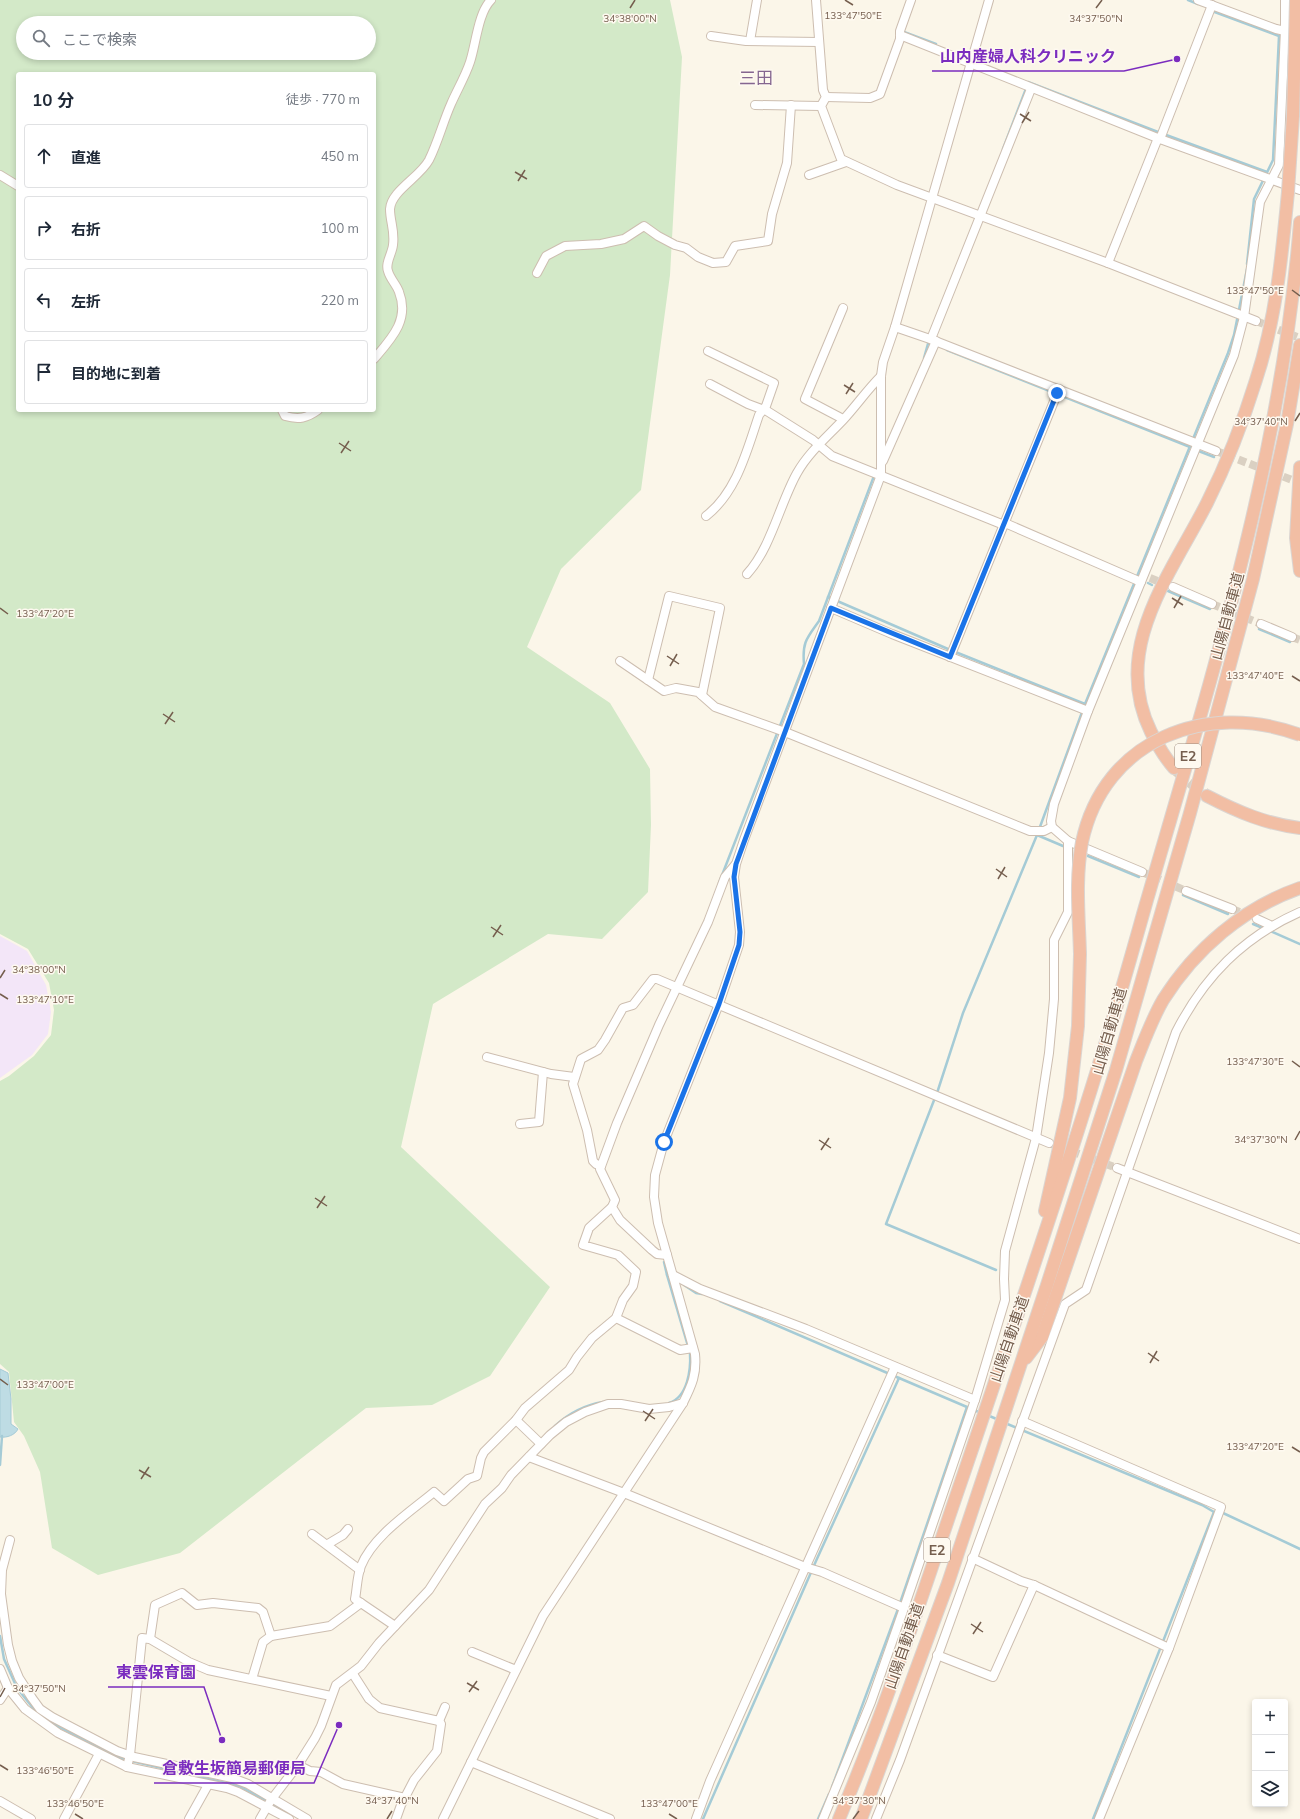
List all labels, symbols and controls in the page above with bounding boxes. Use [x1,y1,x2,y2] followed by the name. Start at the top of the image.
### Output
[824,9,882,22] text: 133°47'50"E
[603,12,657,25] text: 34°38'00"N
[1069,12,1123,25] text: 34°37'50"N
[16,16,376,60] search box
[30,27,52,49] icon: search
[62,30,137,49] text: ここで検索
[932,43,1124,71] callout: 山内産婦人科クリニック
[940,46,1116,66] text: 山内産婦人科クリニック
[739,67,773,88] district label: 三田
[32,89,74,110] text: 10 分
[286,91,360,107] text: 徒歩 · 770 m
[33,145,55,167] icon: ahead
[71,148,101,167] text: 直進
[321,148,359,164] text: 450 m
[33,217,55,239] icon: right
[71,220,101,239] text: 右折
[321,220,359,236] text: 100 m
[1226,284,1284,297] text: 133°47'50"E
[33,289,55,311] icon: left
[71,292,101,311] text: 左折
[321,292,359,308] text: 220 m
[33,361,55,383] icon: arrive
[71,364,161,383] text: 目的地に到着
[1048,384,1066,402] route end
[1234,415,1288,428] text: 34°37'40"N
[1206,570,1248,662] street label: 山陽自動車道
[16,607,74,620] text: 133°47'20"E
[1226,669,1284,682] text: 133°47'40"E
[1175,744,1201,768] road number: E2
[12,963,66,976] text: 34°38'00"N
[1087,985,1131,1077] street label: 山陽自動車道
[16,993,74,1006] text: 133°47'10"E
[1226,1055,1284,1068] text: 133°47'30"E
[655,1133,673,1151] route start
[1234,1133,1288,1146] text: 34°37'30"N
[985,1293,1033,1385] street label: 山陽自動車道
[16,1378,74,1391] text: 133°47'00"E
[1226,1440,1284,1453] text: 133°47'20"E
[924,1538,950,1562] road number: E2
[880,1600,928,1692] street label: 山陽自動車道
[108,1659,204,1687] callout: 東雲保育園
[116,1662,196,1682] text: 東雲保育園
[12,1682,66,1695] text: 34°37'50"N
[1252,1699,1288,1807] map controls
[1252,1699,1288,1735] button: +
[1252,1735,1288,1771] button: −
[154,1755,314,1783] callout: 倉敷生坂簡易郵便局
[162,1758,306,1778] text: 倉敷生坂簡易郵便局
[16,1764,74,1777] text: 133°46'50"E
[1252,1771,1288,1807] button: layers
[365,1794,419,1807] text: 34°37'40"N
[832,1794,886,1807] text: 34°37'30"N
[46,1797,104,1810] text: 133°46'50"E
[640,1797,698,1810] text: 133°47'00"E

